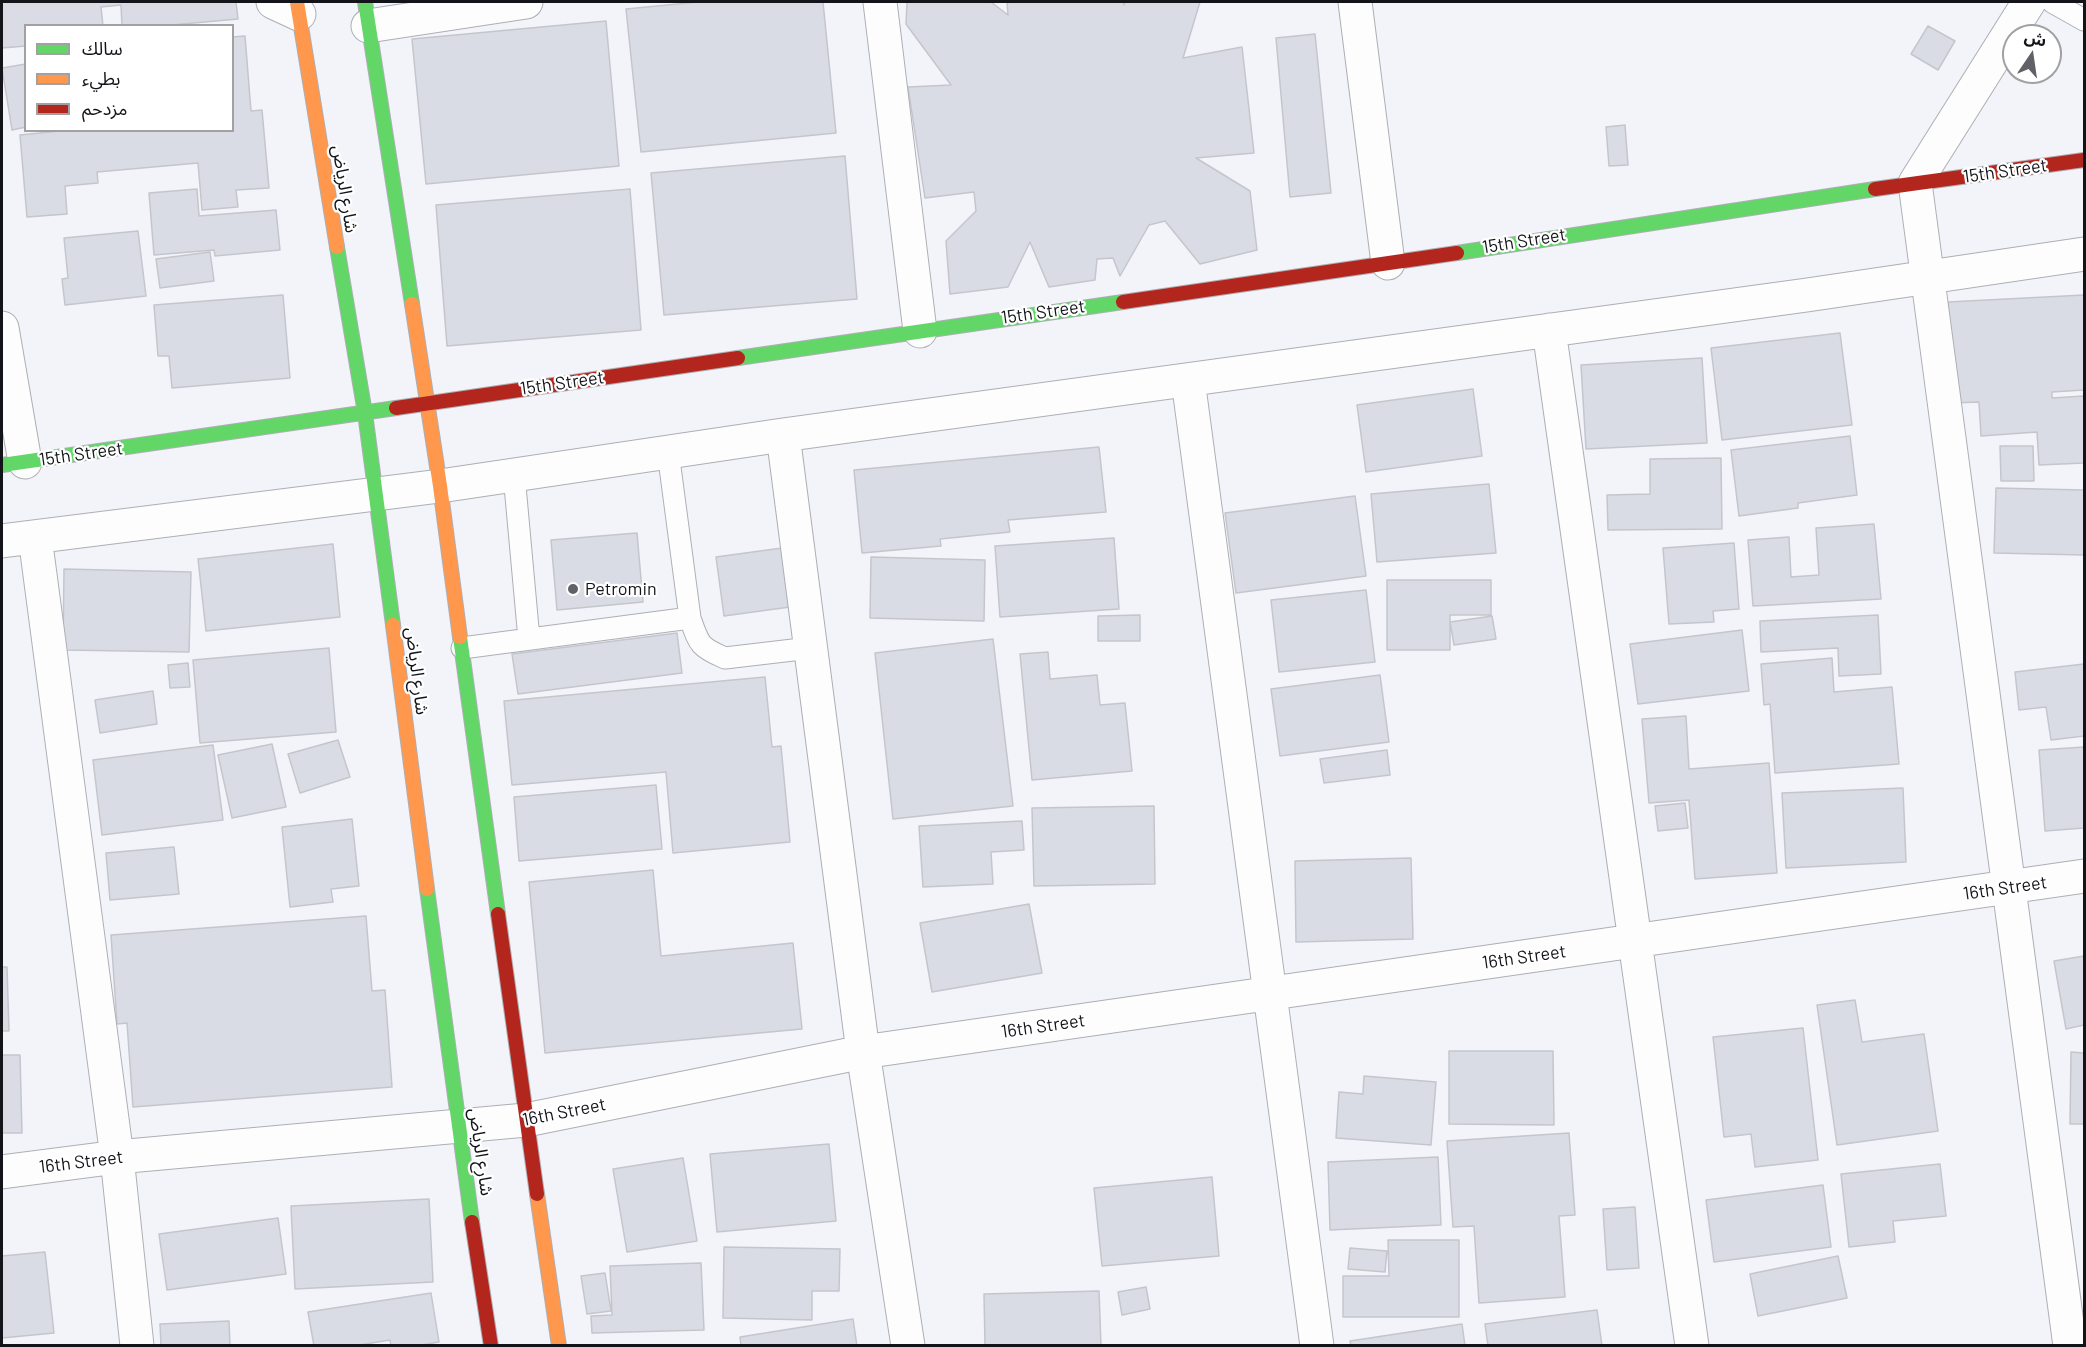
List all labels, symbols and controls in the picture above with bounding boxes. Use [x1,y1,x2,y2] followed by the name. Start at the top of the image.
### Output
[24,24,234,132] legend
[2002,24,2062,84] north arrow
[2023,26,2049,50] text: ش
[82,37,123,59] text: سالك
[82,67,120,89] text: بطيء
[82,97,127,119] text: مزدحم
[327,144,363,234] street label: شارع الرياض
[1962,154,2048,188] street label: 15th Street
[1481,224,1567,258] street label: 15th Street
[1000,295,1086,329] street label: 15th Street
[519,366,605,400] street label: 15th Street
[38,437,124,471] street label: 15th Street
[585,578,657,600] place label: Petromin
[566,582,580,596] marker: Petromin
[401,626,433,716] street label: شارع الرياض
[1962,871,2048,905] street label: 16th Street
[1481,940,1567,974] street label: 16th Street
[1000,1009,1086,1043] street label: 16th Street
[520,1093,608,1131] street label: 16th Street
[464,1107,498,1197] street label: شارع الرياض
[38,1146,124,1178] street label: 16th Street

